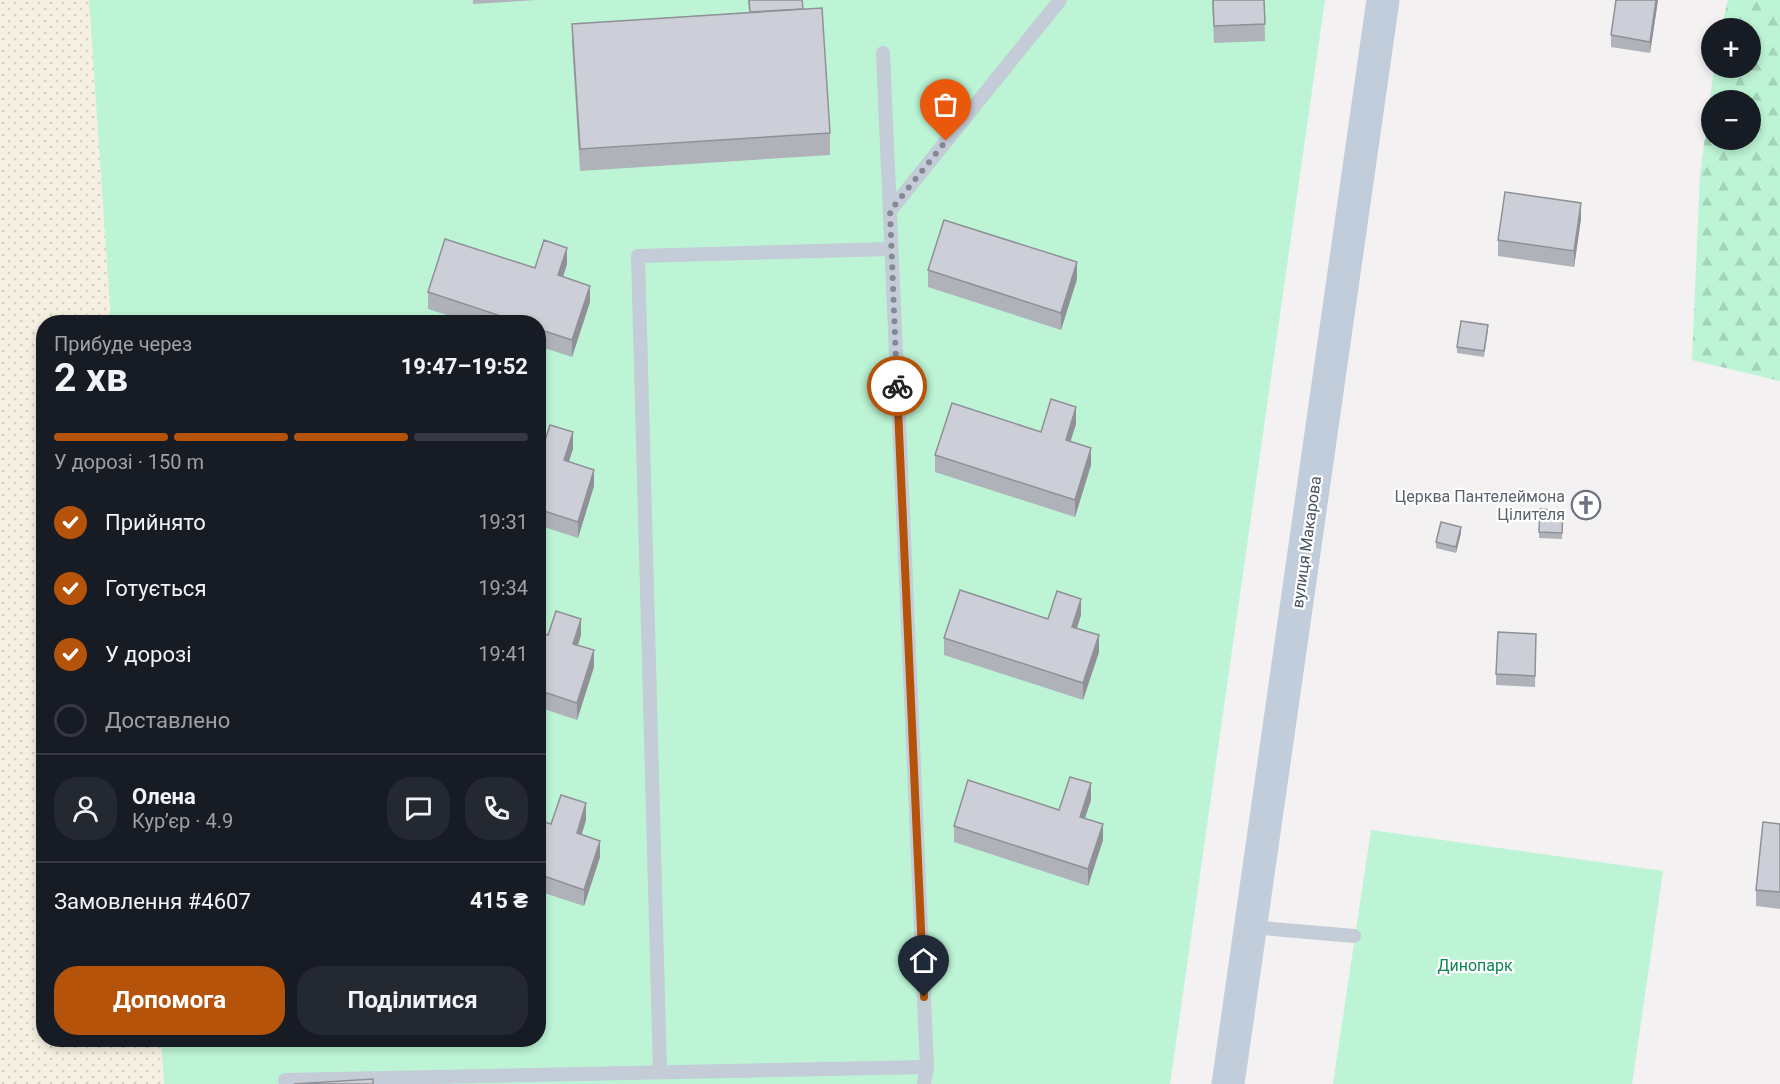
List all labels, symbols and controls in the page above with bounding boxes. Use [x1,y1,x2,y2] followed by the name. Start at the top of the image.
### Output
[1701,18,1761,150] map controls
[1701,18,1761,78] button: +
[920,79,971,141] pin
[929,88,962,121] icon: bag
[1701,90,1761,150] button: −
[54,332,192,356] text: Прибуде через
[401,354,528,379] text: 19:47–19:52
[54,355,128,401] text: 2 хв
[867,356,927,416] courier
[881,370,914,403] icon: bike
[54,450,204,474] text: У дорозі · 150 m
[1288,475,1325,609] street label: вулиця Макарова
[1395,487,1565,524] place label: Церква Пантелеймона Цілителя
[1570,489,1602,521] church icon: Церква Пантелеймона Цілителя
[54,506,87,539] icon: check
[105,510,206,535] text: Прийнято
[478,510,528,534] text: 19:31
[54,572,87,605] icon: check
[105,576,206,601] text: Готується
[478,576,528,600] text: 19:34
[54,638,87,671] icon: check
[105,642,192,667] text: У дорозі
[478,642,528,666] text: 19:41
[105,708,230,733] text: Доставлено
[54,777,117,840] button: person
[387,777,450,840] button: chat
[465,777,528,840] button: phone
[132,784,196,809] text: Олена
[132,809,233,833] text: Кур’єр · 4.9
[470,888,528,913] text: 415 ₴
[54,889,251,914] text: Замовлення #4607
[898,935,949,997] pin
[907,944,940,977] icon: home
[1437,956,1513,975] park label: Динопарк
[54,966,285,1035] button: Допомога
[297,966,528,1035] button: Поділитися

